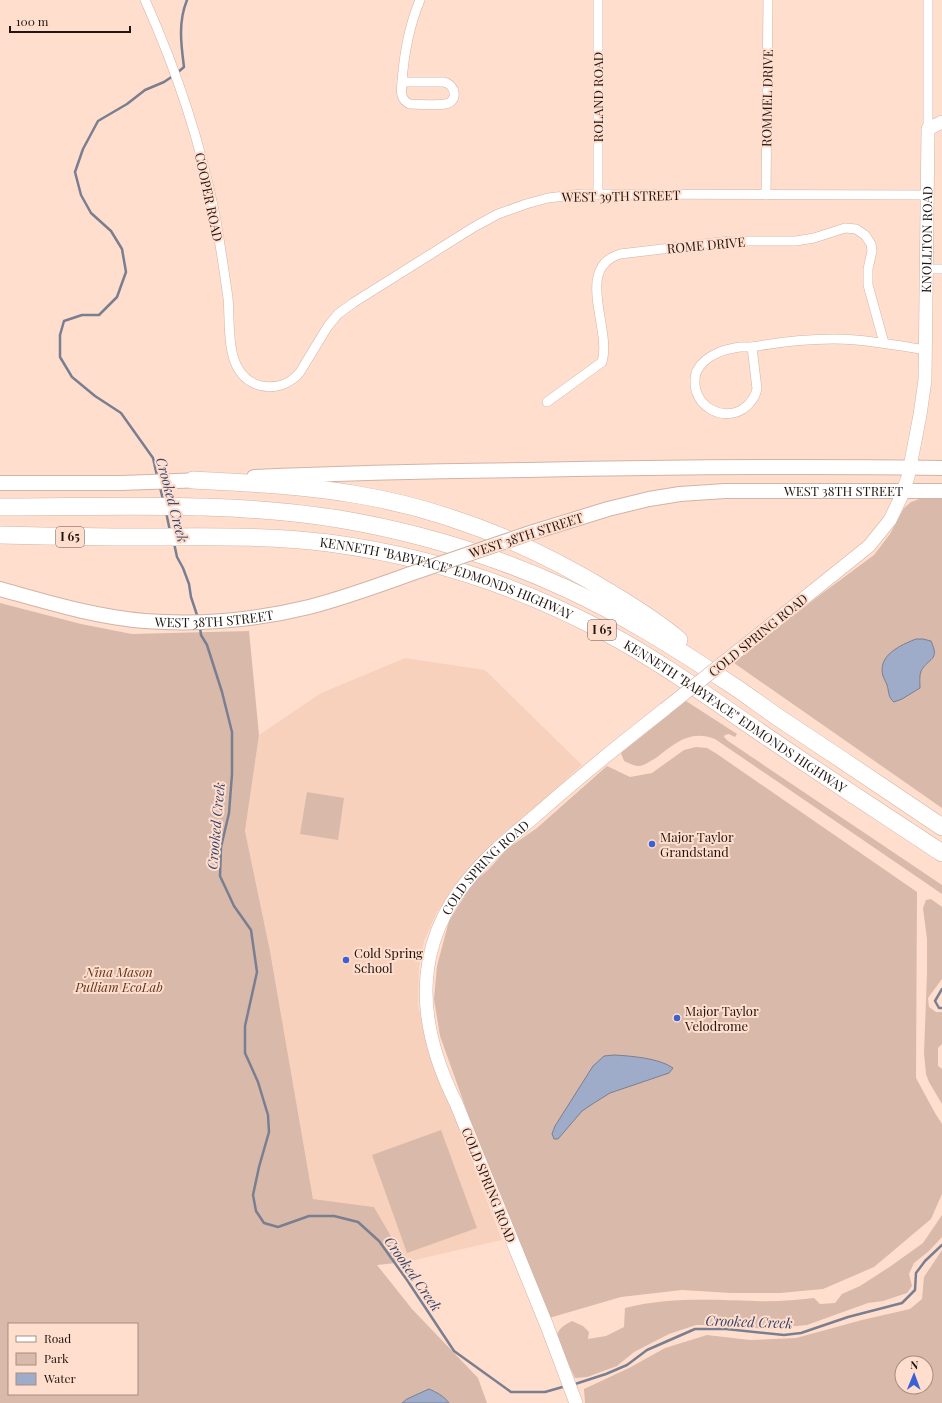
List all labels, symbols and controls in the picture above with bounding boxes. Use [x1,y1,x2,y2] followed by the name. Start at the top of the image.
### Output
[10,8,130,34] scale bar
[16,13,49,29] text: 100 m
[757,49,776,147] street label: ROMMEL DRIVE
[589,52,606,142] street label: ROLAND ROAD
[192,151,227,243] street label: COOPER ROAD
[560,186,681,205] street label: WEST 39TH STREET
[917,186,935,293] street label: KNOLLTON ROAD
[666,233,746,256] street label: ROME DRIVE
[152,455,193,545] water label: Crooked Creek
[783,482,903,499] street label: WEST 38TH STREET
[466,508,585,561] street label: WEST 38TH STREET
[56,527,84,547] road number: I 65
[319,533,576,623] street label: KENNETH "BABYFACE" EDMONDS HIGHWAY
[705,589,811,680] street label: COLD SPRING ROAD
[153,606,275,630] street label: WEST 38TH STREET
[588,620,616,640] road number: I 65
[621,635,850,796] street label: KENNETH "BABYFACE" EDMONDS HIGHWAY
[202,782,229,870] water label: Crooked Creek
[437,816,532,918] street label: COLD SPRING ROAD
[660,828,734,860] place label: Major Taylor Grandstand
[647,839,657,849] marker: Major Taylor Grandstand
[354,944,423,976] place label: Cold Spring School
[341,955,351,965] marker: Cold Spring School
[74,963,163,995] park label: Nina Mason Pulliam EcoLab
[684,1002,759,1034] place label: Major Taylor Velodrome
[672,1013,682,1023] marker: Major Taylor Velodrome
[459,1125,520,1245] street label: COLD SPRING ROAD
[381,1232,446,1315] water label: Crooked Creek
[705,1310,793,1333] water label: Crooked Creek
[8,1323,138,1395] legend
[44,1330,71,1346] text: Road
[44,1350,69,1366] text: Park
[894,1355,934,1395] north arrow
[910,1357,918,1372] text: N
[43,1370,77,1386] text: Water

